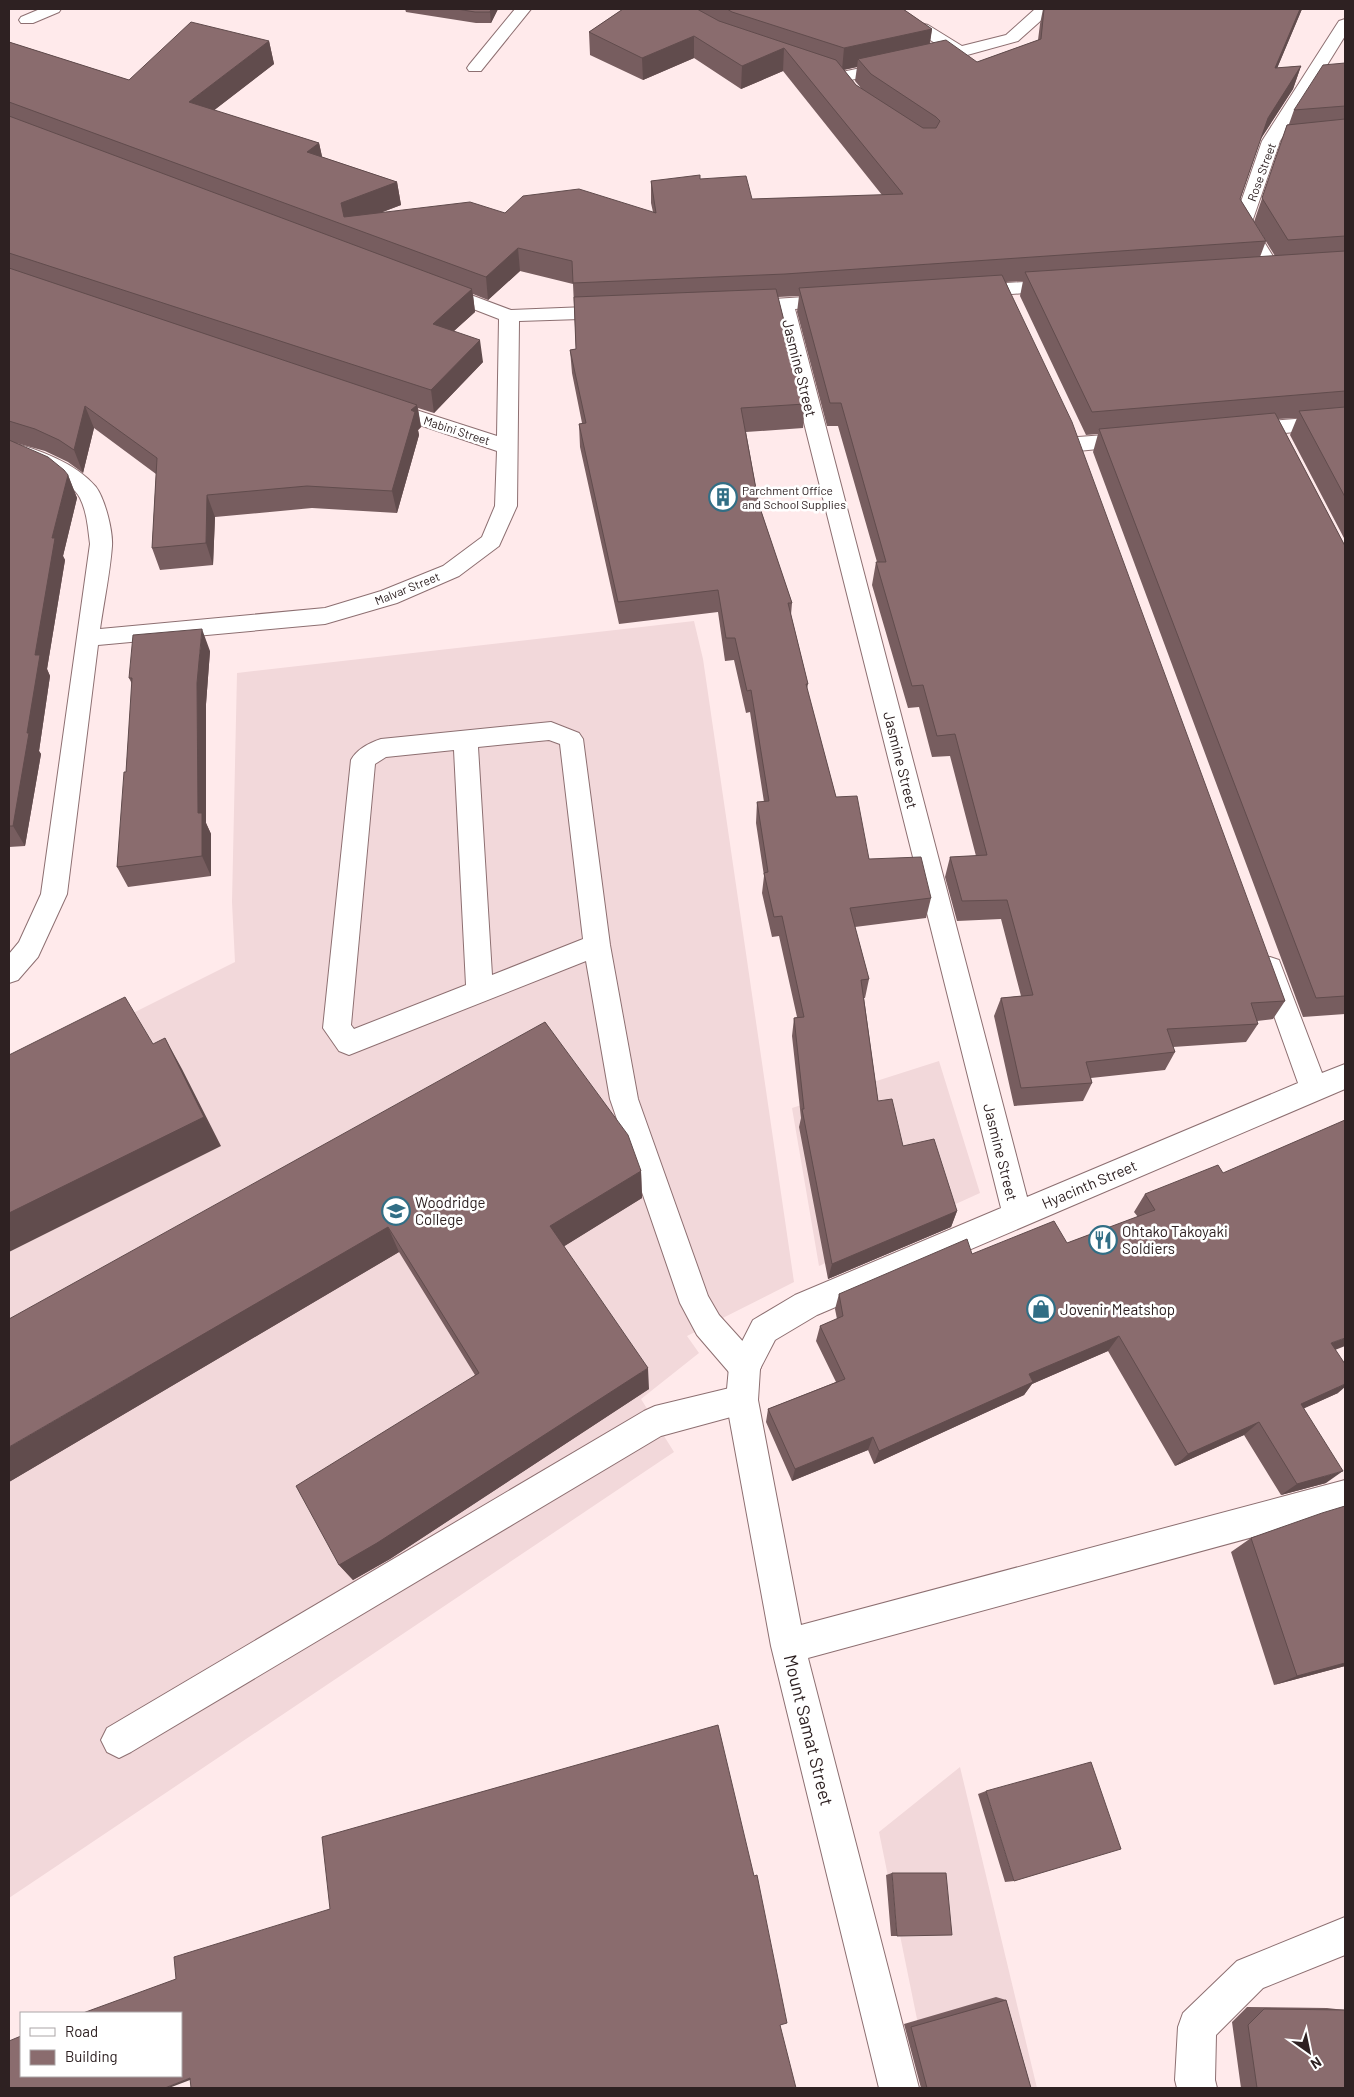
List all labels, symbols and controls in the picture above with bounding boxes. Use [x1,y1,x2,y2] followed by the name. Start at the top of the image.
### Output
[1244,141,1278,203] street label: Rose Street
[779,317,821,419] street label: Jasmine Street
[422,413,492,447] street label: Mabini Street
[708,482,738,512] building icon: Parchment Office and School Supplies
[742,483,846,511] place label: Parchment Office and School Supplies
[373,569,441,607] street label: Malvar Street
[880,709,922,811] street label: Jasmine Street
[980,1101,1022,1203] street label: Jasmine Street
[1039,1156,1139,1212] street label: Hyacinth Street
[415,1193,485,1228] place label: Woodridge College
[381,1196,411,1226] school or university icon: Woodridge College
[1122,1222,1228,1257] place label: Ohtako Takoyaki Soldiers
[1088,1225,1118,1255] restaurant icon: Ohtako Takoyaki Soldiers
[1026,1294,1056,1324] shop icon: Jovenir Meatshop
[1060,1300,1175,1318] place label: Jovenir Meatshop
[780,1652,838,1808] street label: Mount Samat Street
[20,2012,182,2077] legend
[65,2022,98,2040] text: Road
[1284,2027,1334,2077] north arrow
[65,2047,118,2065] text: Building
[1308,2054,1325,2073] text: N

